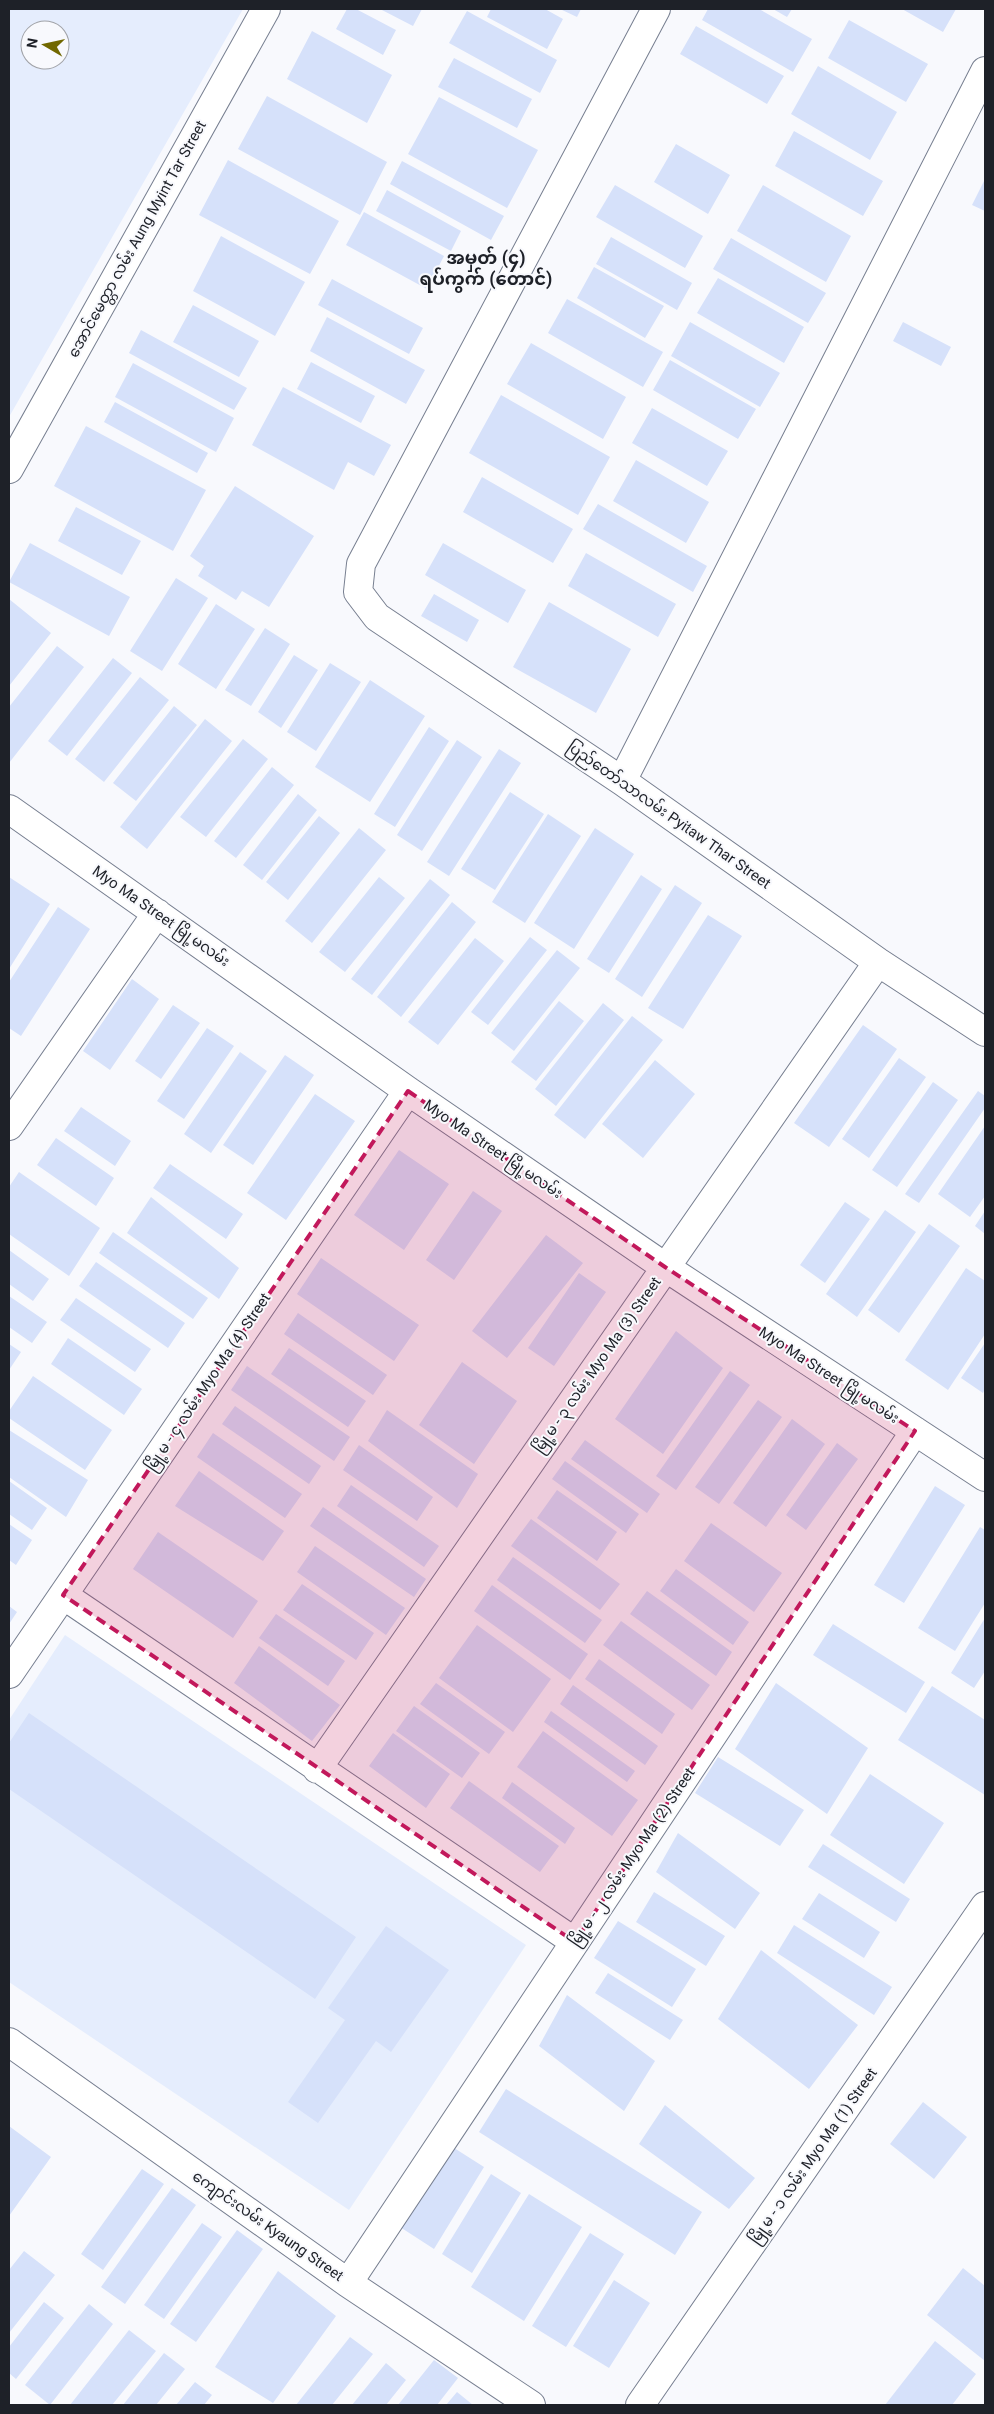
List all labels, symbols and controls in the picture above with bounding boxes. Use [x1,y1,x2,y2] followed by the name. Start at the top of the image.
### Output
[20,20,70,70] north arrow
[23,37,41,49] text: N
[63,117,213,362] street label: အောင်မေတ္တာ လမ်း Aung Myint Tar Street
[420,246,552,293] district label: အမှတ် (၄) ရပ်ကွက် (တောင်)
[562,737,775,895] street label: ပြည်တော်သာလမ်း Pyitaw Thar Street
[87,861,234,973] street label: Myo Ma Street မြို့မလမ်း
[418,1095,566,1205] street label: Myo Ma Street မြို့မလမ်း
[528,1273,667,1458] street label: မြို့မ - ၃ လမ်း Myo Ma (3) Street
[141,1289,277,1476] street label: မြို့မ - ၄ လမ်း Myo Ma (4) Street
[754,1322,903,1430] street label: Myo Ma Street မြို့မလမ်း
[565,1764,701,1951] street label: မြို့မ - ၂ လမ်း Myo Ma (2) Street
[744,2064,883,2249] street label: မြို့မ - ၁ လမ်း Myo Ma (1) Street
[187,2166,348,2288] street label: ကျောင်းလမ်း Kyaung Street

